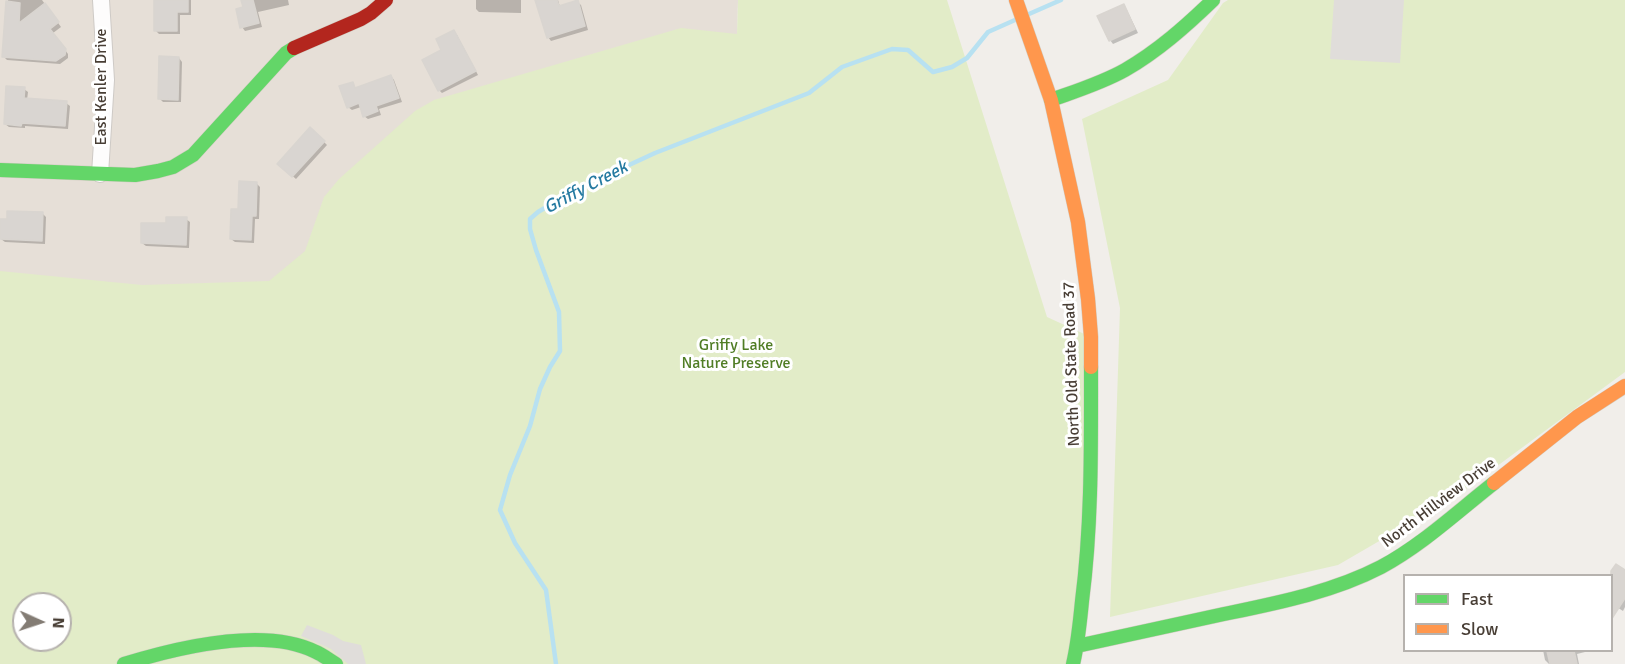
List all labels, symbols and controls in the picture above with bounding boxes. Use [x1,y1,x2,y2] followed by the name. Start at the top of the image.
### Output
[92,29,112,145] street label: East Kenler Drive
[540,157,632,219] water label: Griffy Creek
[1060,281,1084,447] street label: North Old State Road 37
[681,336,791,374] park label: Griffy Lake Nature Preserve
[1378,454,1500,552] street label: North Hillview Drive
[1403,574,1613,652] legend
[1461,588,1493,610] text: Fast
[12,592,72,652] north arrow
[48,617,68,629] text: N
[1461,618,1498,640] text: Slow

